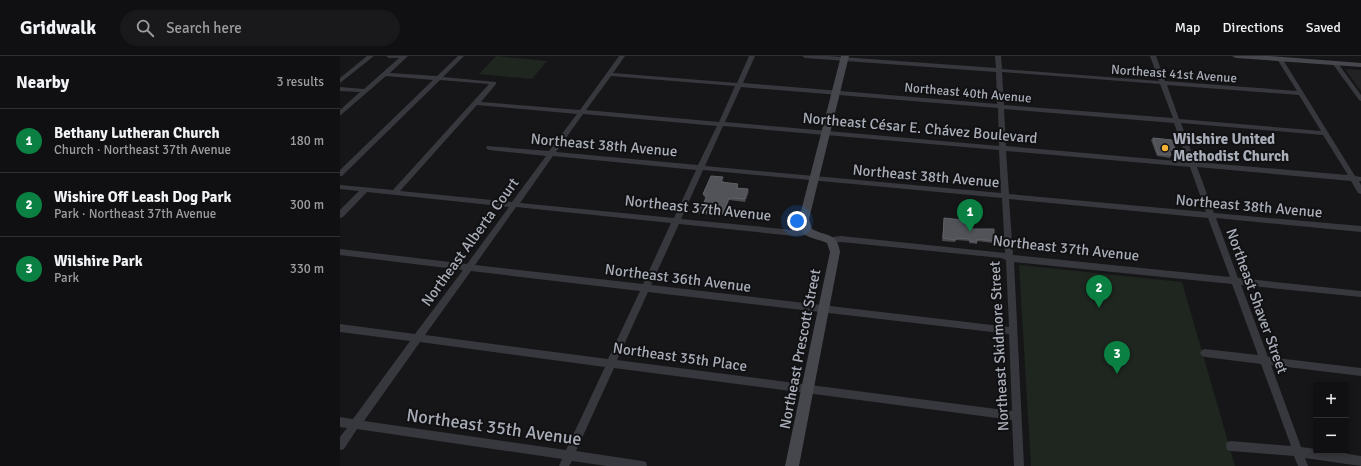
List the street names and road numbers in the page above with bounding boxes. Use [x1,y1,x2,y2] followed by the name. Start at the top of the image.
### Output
[1110,62,1237,86] street label: Northeast 41st Avenue
[904,79,1032,107] street label: Northeast 40th Avenue
[802,109,1038,147] street label: Northeast César E. Chávez Boulevard
[530,130,678,160] street label: Northeast 38th Avenue
[852,161,1000,191] street label: Northeast 38th Avenue
[417,174,523,310] street label: Northeast Alberta Court
[624,191,772,225] street label: Northeast 37th Avenue
[1175,191,1323,221] street label: Northeast 38th Avenue
[1222,226,1292,376] street label: Northeast Shaver Street
[992,231,1140,265] street label: Northeast 37th Avenue
[604,260,752,296] street label: Northeast 36th Avenue
[986,261,1012,431] street label: Northeast Skidmore Street
[776,267,824,431] street label: Northeast Prescott Street
[612,339,748,375] street label: Northeast 35th Place
[405,404,583,450] street label: Northeast 35th Avenue

